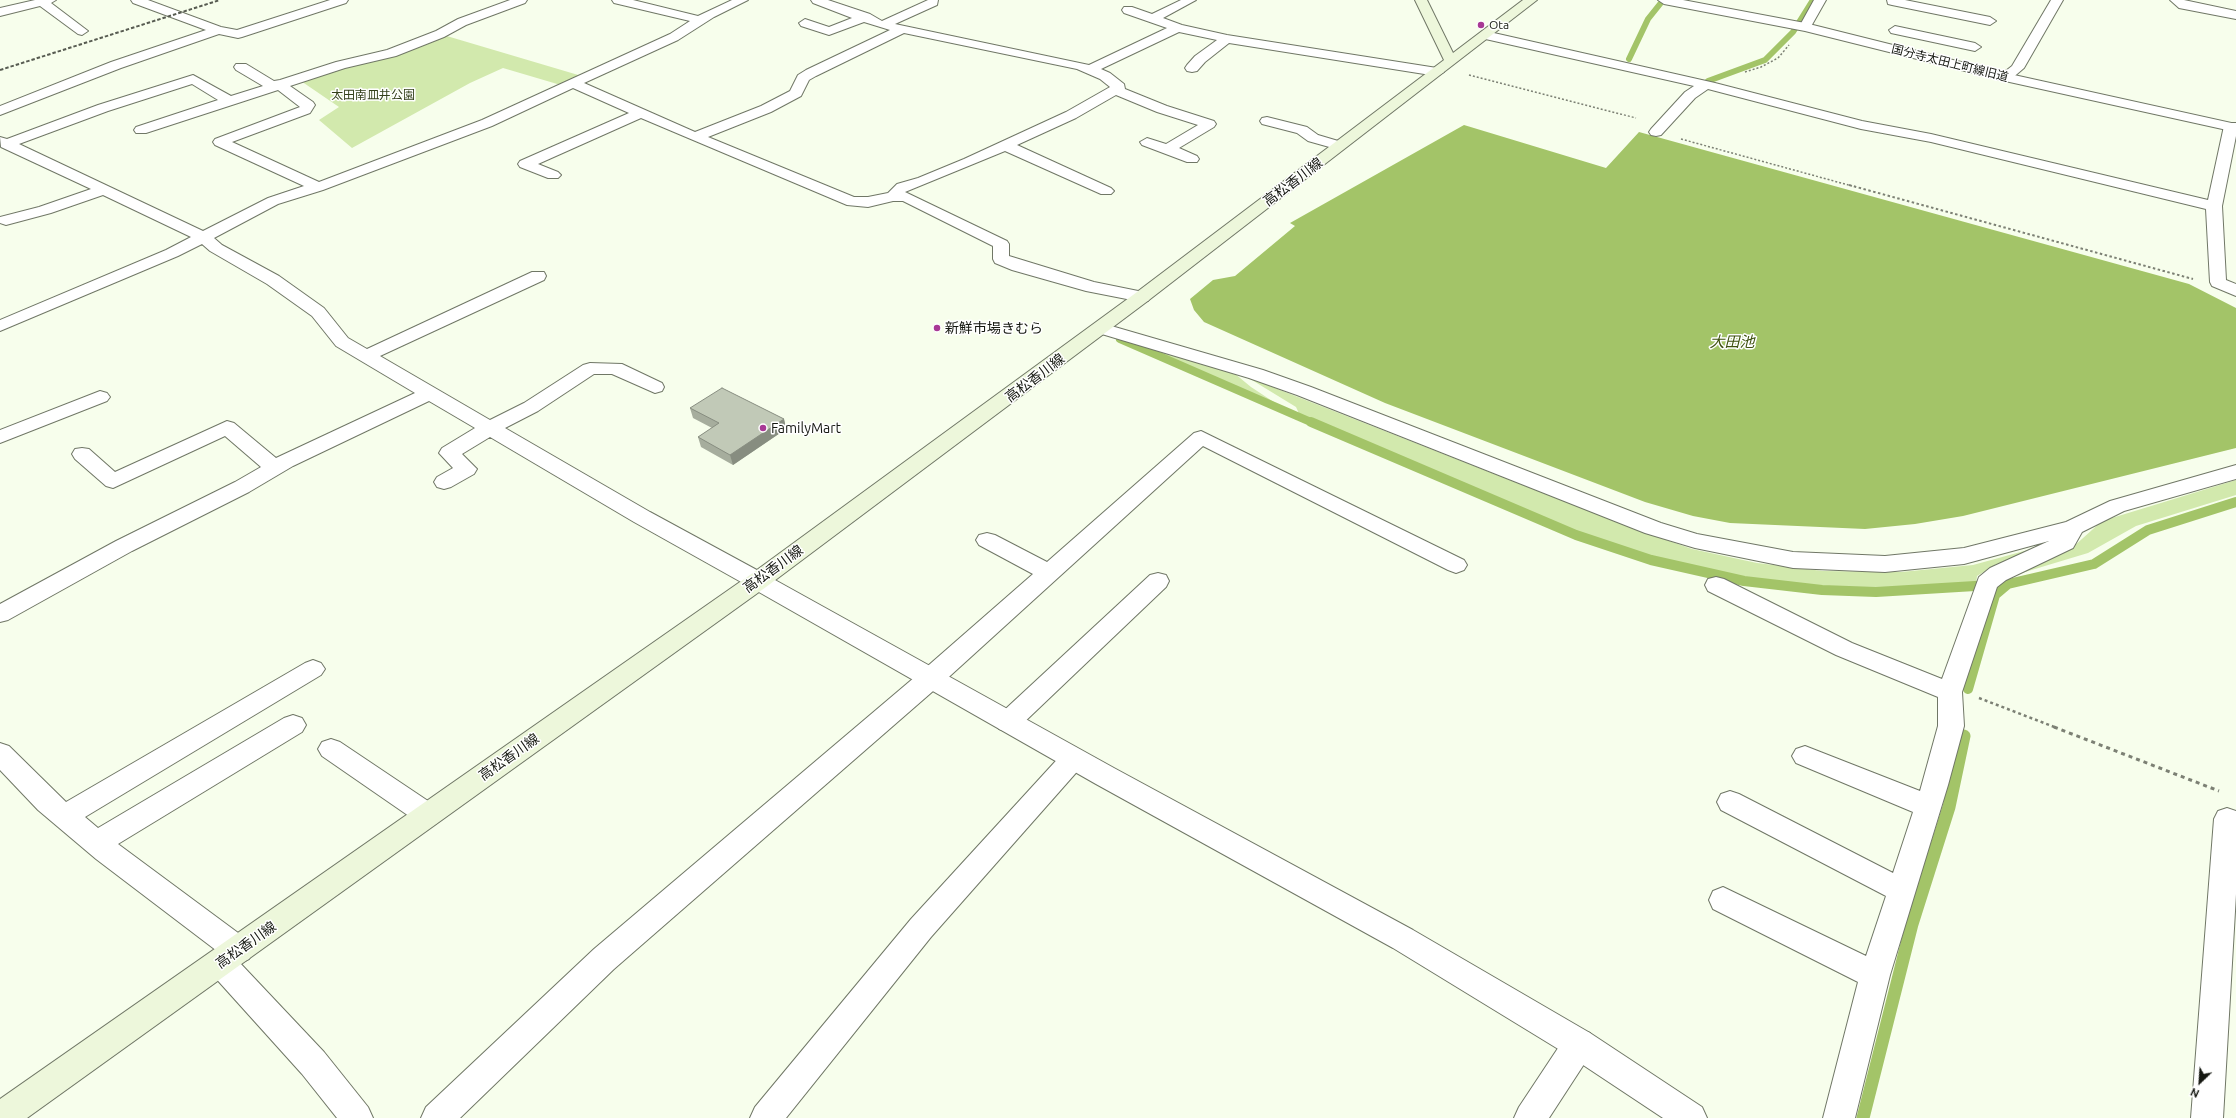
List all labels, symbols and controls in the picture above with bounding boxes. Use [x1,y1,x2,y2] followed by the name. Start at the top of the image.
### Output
[1489,18,1509,32] place label: Ota
[1476,20,1486,30] marker: Ota
[1890,41,2010,85] street label: 国分寺太田上町線旧道
[331,88,415,102] park label: 太田南皿井公園
[1260,154,1326,210] street label: 高松香川線
[945,320,1043,336] place label: 新鮮市場きむら
[932,323,942,333] marker: 新鮮市場きむら
[1710,333,1754,351] water label: 大田池
[1002,350,1068,406] street label: 高松香川線
[771,420,841,436] place label: FamilyMart
[758,423,768,433] marker: FamilyMart
[740,542,806,596] street label: 高松香川線
[476,730,542,784] street label: 高松香川線
[213,918,279,972] street label: 高松香川線
[2180,1062,2220,1102] north arrow
[2189,1086,2201,1100] text: N

